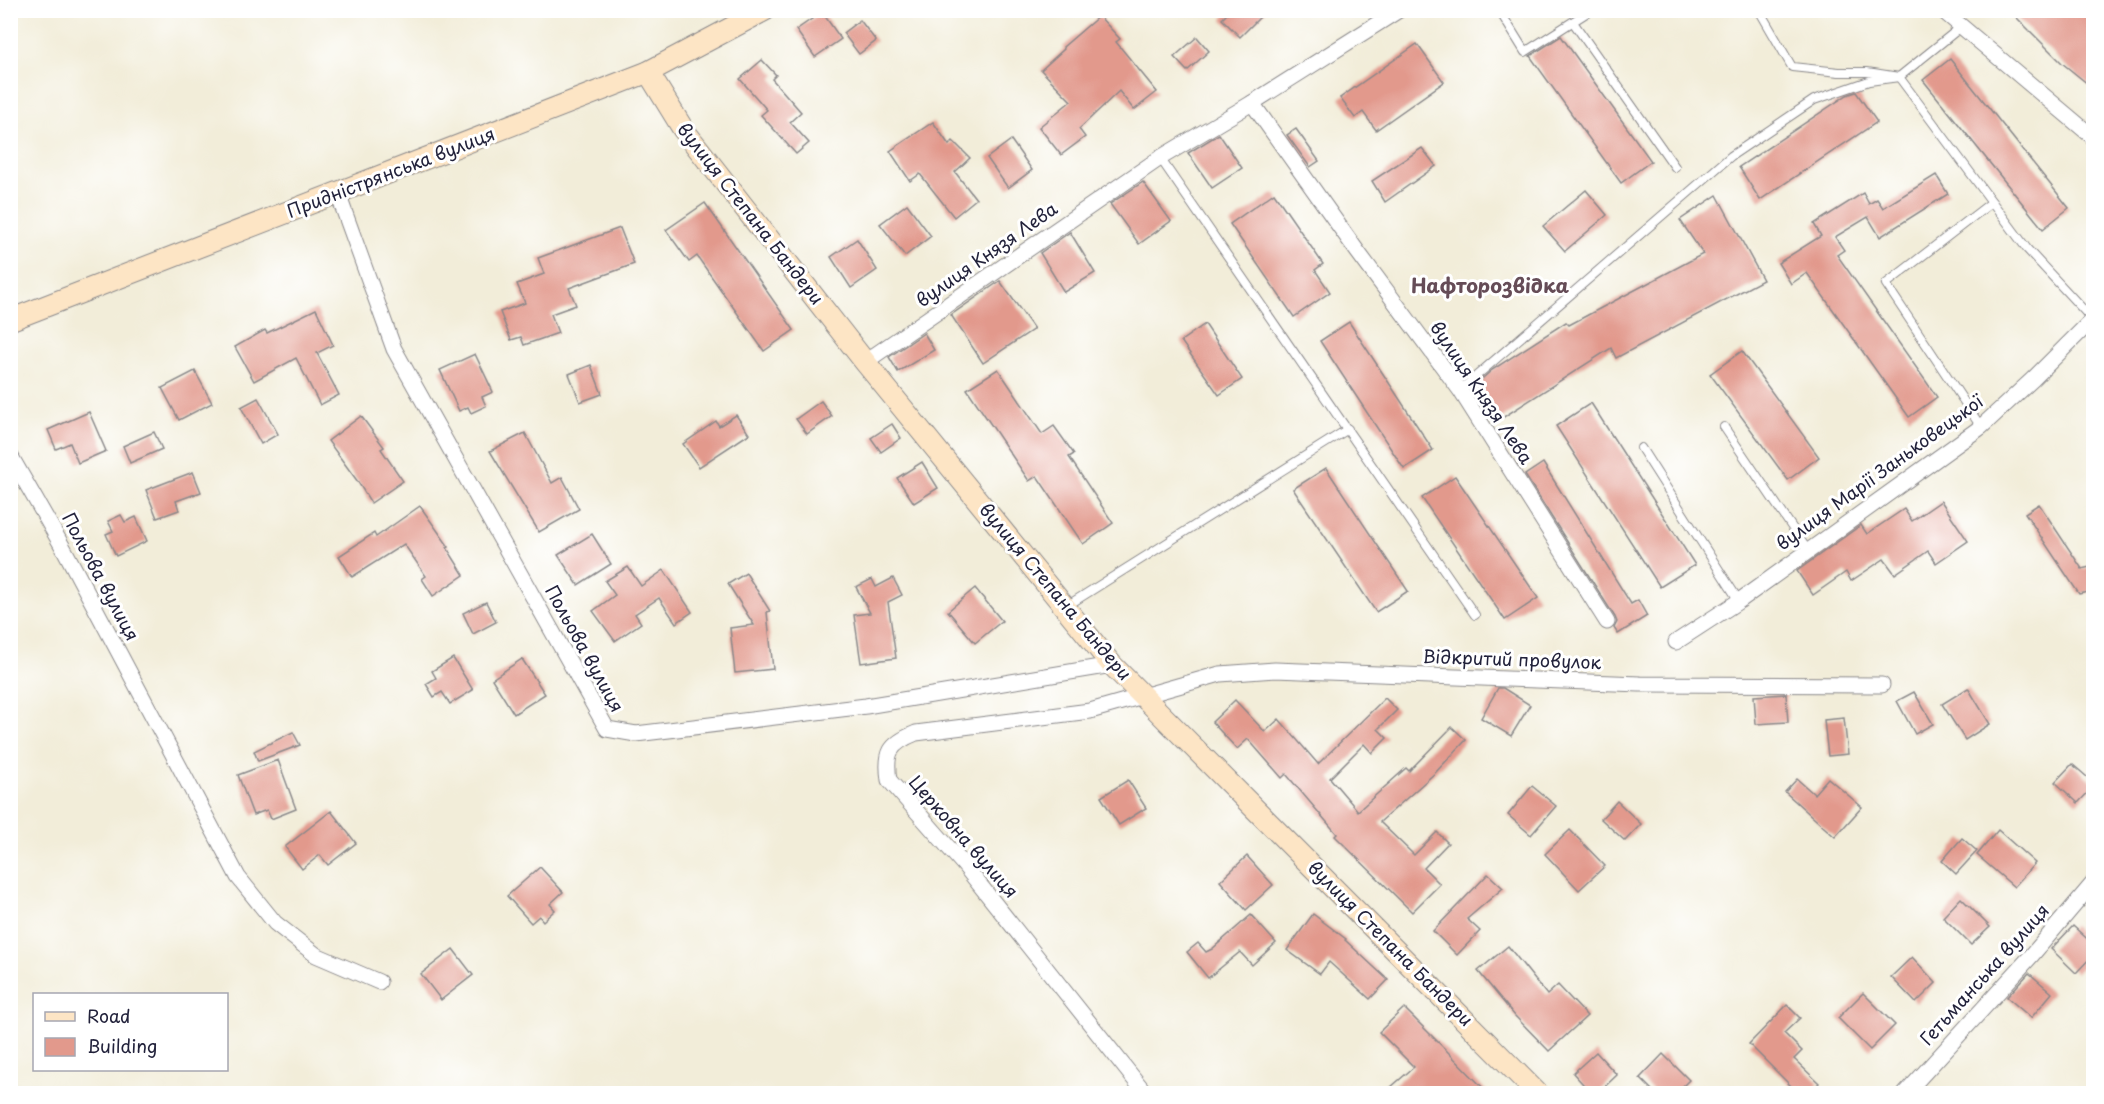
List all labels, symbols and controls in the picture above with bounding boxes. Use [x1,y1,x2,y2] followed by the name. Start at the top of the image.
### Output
[672,116,831,310] street label: вулиця Степана Бандери
[282,119,499,224] street label: Придністрянська вулиця
[910,194,1063,313] street label: вулиця Князя Лева
[1411,270,1570,300] district label: Нафторозвідка
[1424,315,1541,470] street label: вулиця Князя Лева
[1770,387,1989,556] street label: вулиця Марії Заньковецької
[974,496,1139,686] street label: вулиця Степана Бандери
[56,507,146,645] street label: Польова вулиця
[539,580,631,717] street label: Польова вулиця
[1422,642,1602,675] street label: Відкритий провулок
[903,769,1025,903] street label: Церковна вулиця
[1302,854,1480,1032] street label: вулиця Степана Бандери
[1913,897,2055,1051] street label: Гетьманська вулиця
[33,993,228,1071] legend
[87,1002,131,1029] text: Road
[87,1032,157,1059] text: Building

